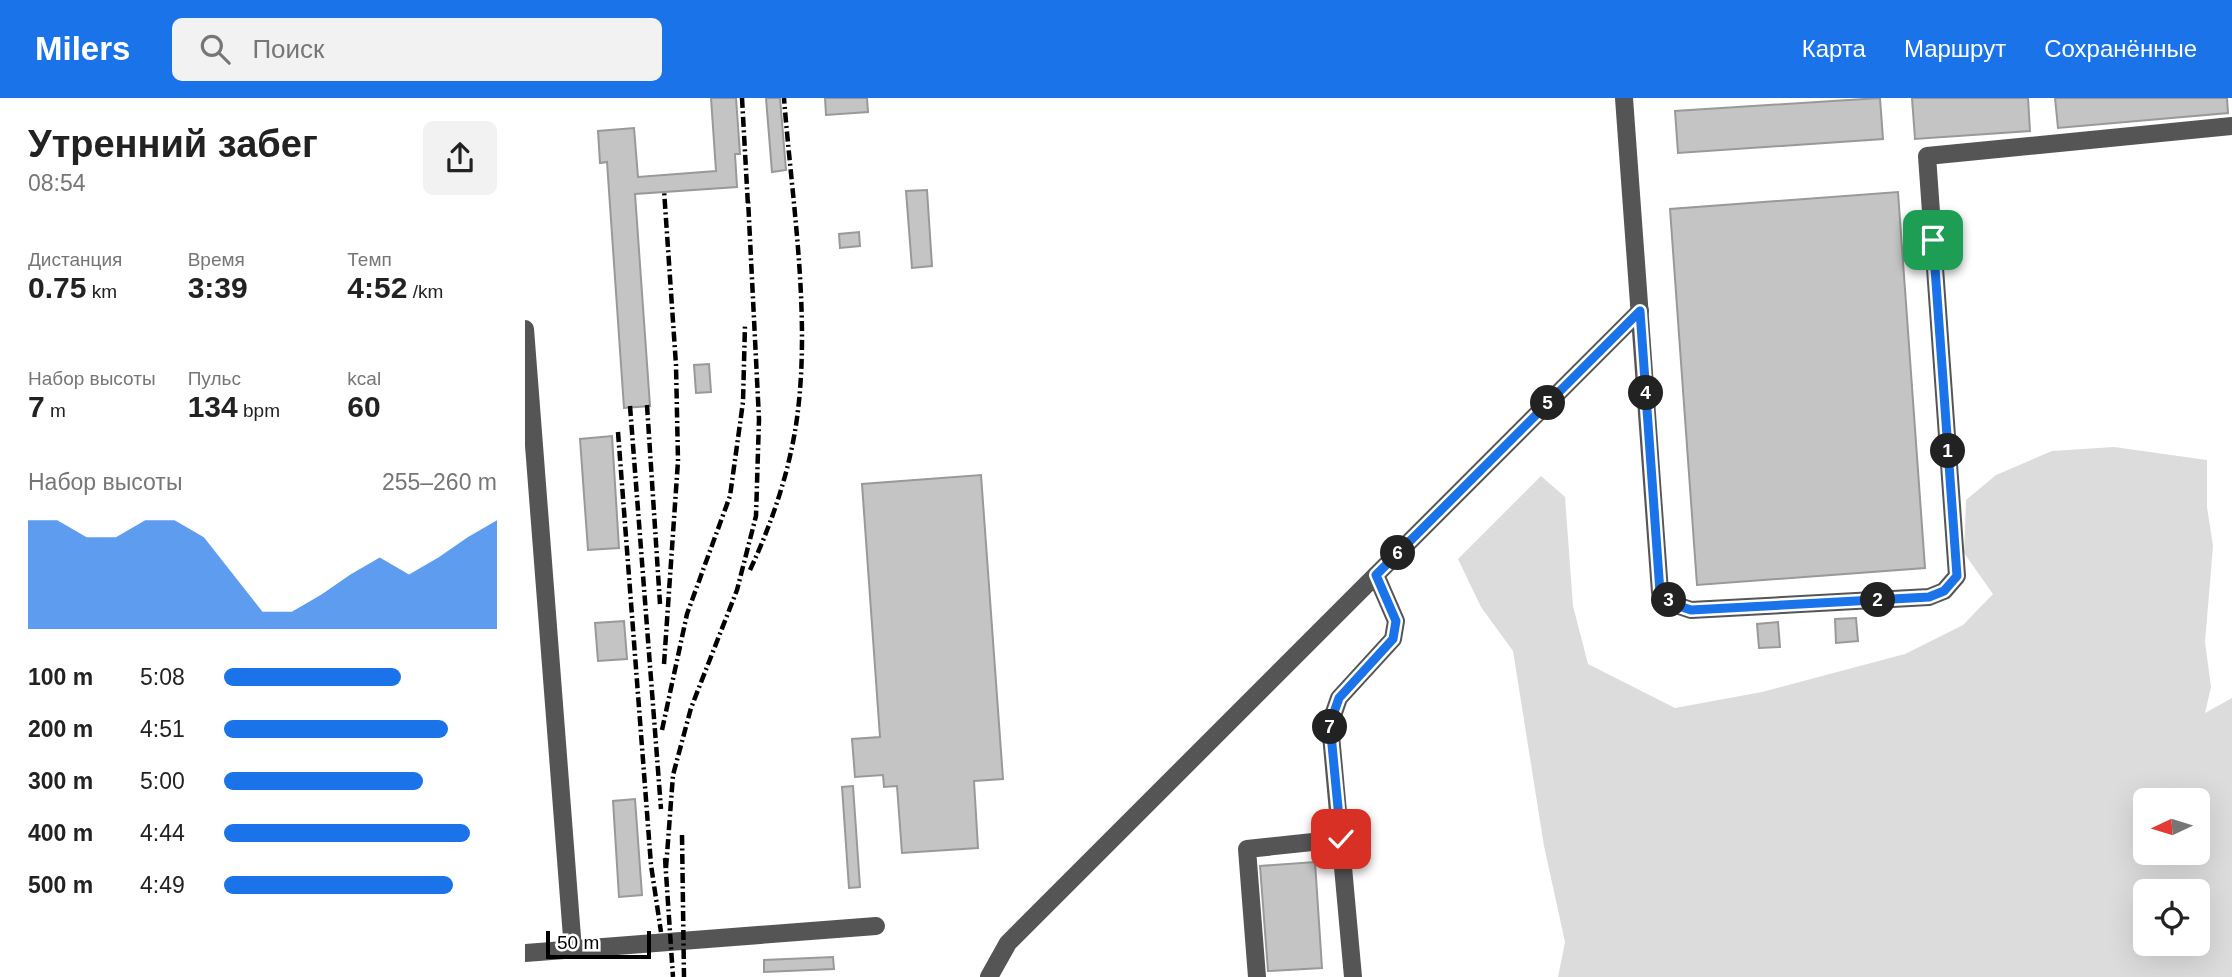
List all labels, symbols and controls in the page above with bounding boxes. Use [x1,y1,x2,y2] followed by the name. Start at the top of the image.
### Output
[172,18,662,81] search box
[35,30,130,67] text: Milers
[196,30,234,68] icon: search
[252,34,324,64] text: Поиск
[1802,35,1866,62] text: Карта
[1904,35,2006,62] text: Маршрут
[2044,35,2197,62] text: Сохранённые
[423,121,497,195] button: share
[28,123,318,165] text: Утренний забег
[28,170,86,196] text: 08:54
[1903,210,1963,270] pin
[1914,221,1952,259] icon: arrive
[28,249,122,270] text: Дистанция
[188,249,245,270] text: Время
[347,249,392,270] text: Темп
[28,271,86,304] text: 0.75
[188,271,248,304] text: 3:39
[347,271,407,304] text: 4:52
[86,281,117,302] text: km
[407,281,443,302] text: /km
[28,368,156,389] text: Набор высоты
[188,368,241,389] text: Пульс
[347,368,381,389] text: kcal
[1629,376,1663,410] pin: 4
[1640,382,1651,403] text: 4
[1531,386,1565,420] pin: 5
[28,390,45,423] text: 7
[188,390,238,423] text: 134
[347,390,381,423] text: 60
[1542,392,1553,413] text: 5
[45,400,66,421] text: m
[238,400,280,421] text: bpm
[1931,434,1965,468] pin: 1
[1942,440,1953,461] text: 1
[28,469,182,495] text: Набор высоты
[382,469,497,495] text: 255–260 m
[1381,536,1415,570] pin: 6
[1392,542,1403,563] text: 6
[1651,582,1687,618] pin: 3
[1861,582,1895,618] pin: 2
[1663,589,1674,610] text: 3
[1872,589,1883,610] text: 2
[28,664,93,690] text: 100 m
[140,664,185,690] text: 5:08
[1313,710,1347,744] pin: 7
[28,716,93,742] text: 200 m
[140,716,185,742] text: 4:51
[1324,716,1335,737] text: 7
[28,768,93,794] text: 300 m
[140,768,185,794] text: 5:00
[2133,788,2210,864] north arrow
[2133,788,2210,956] map controls
[1311,809,1371,869] pin
[28,820,93,846] text: 400 m
[140,820,185,846] text: 4:44
[1322,820,1360,858] icon: check
[28,872,93,898] text: 500 m
[140,872,185,898] text: 4:49
[2133,879,2210,956] button: locate
[546,928,651,960] scale bar
[557,932,599,953] text: 50 m

